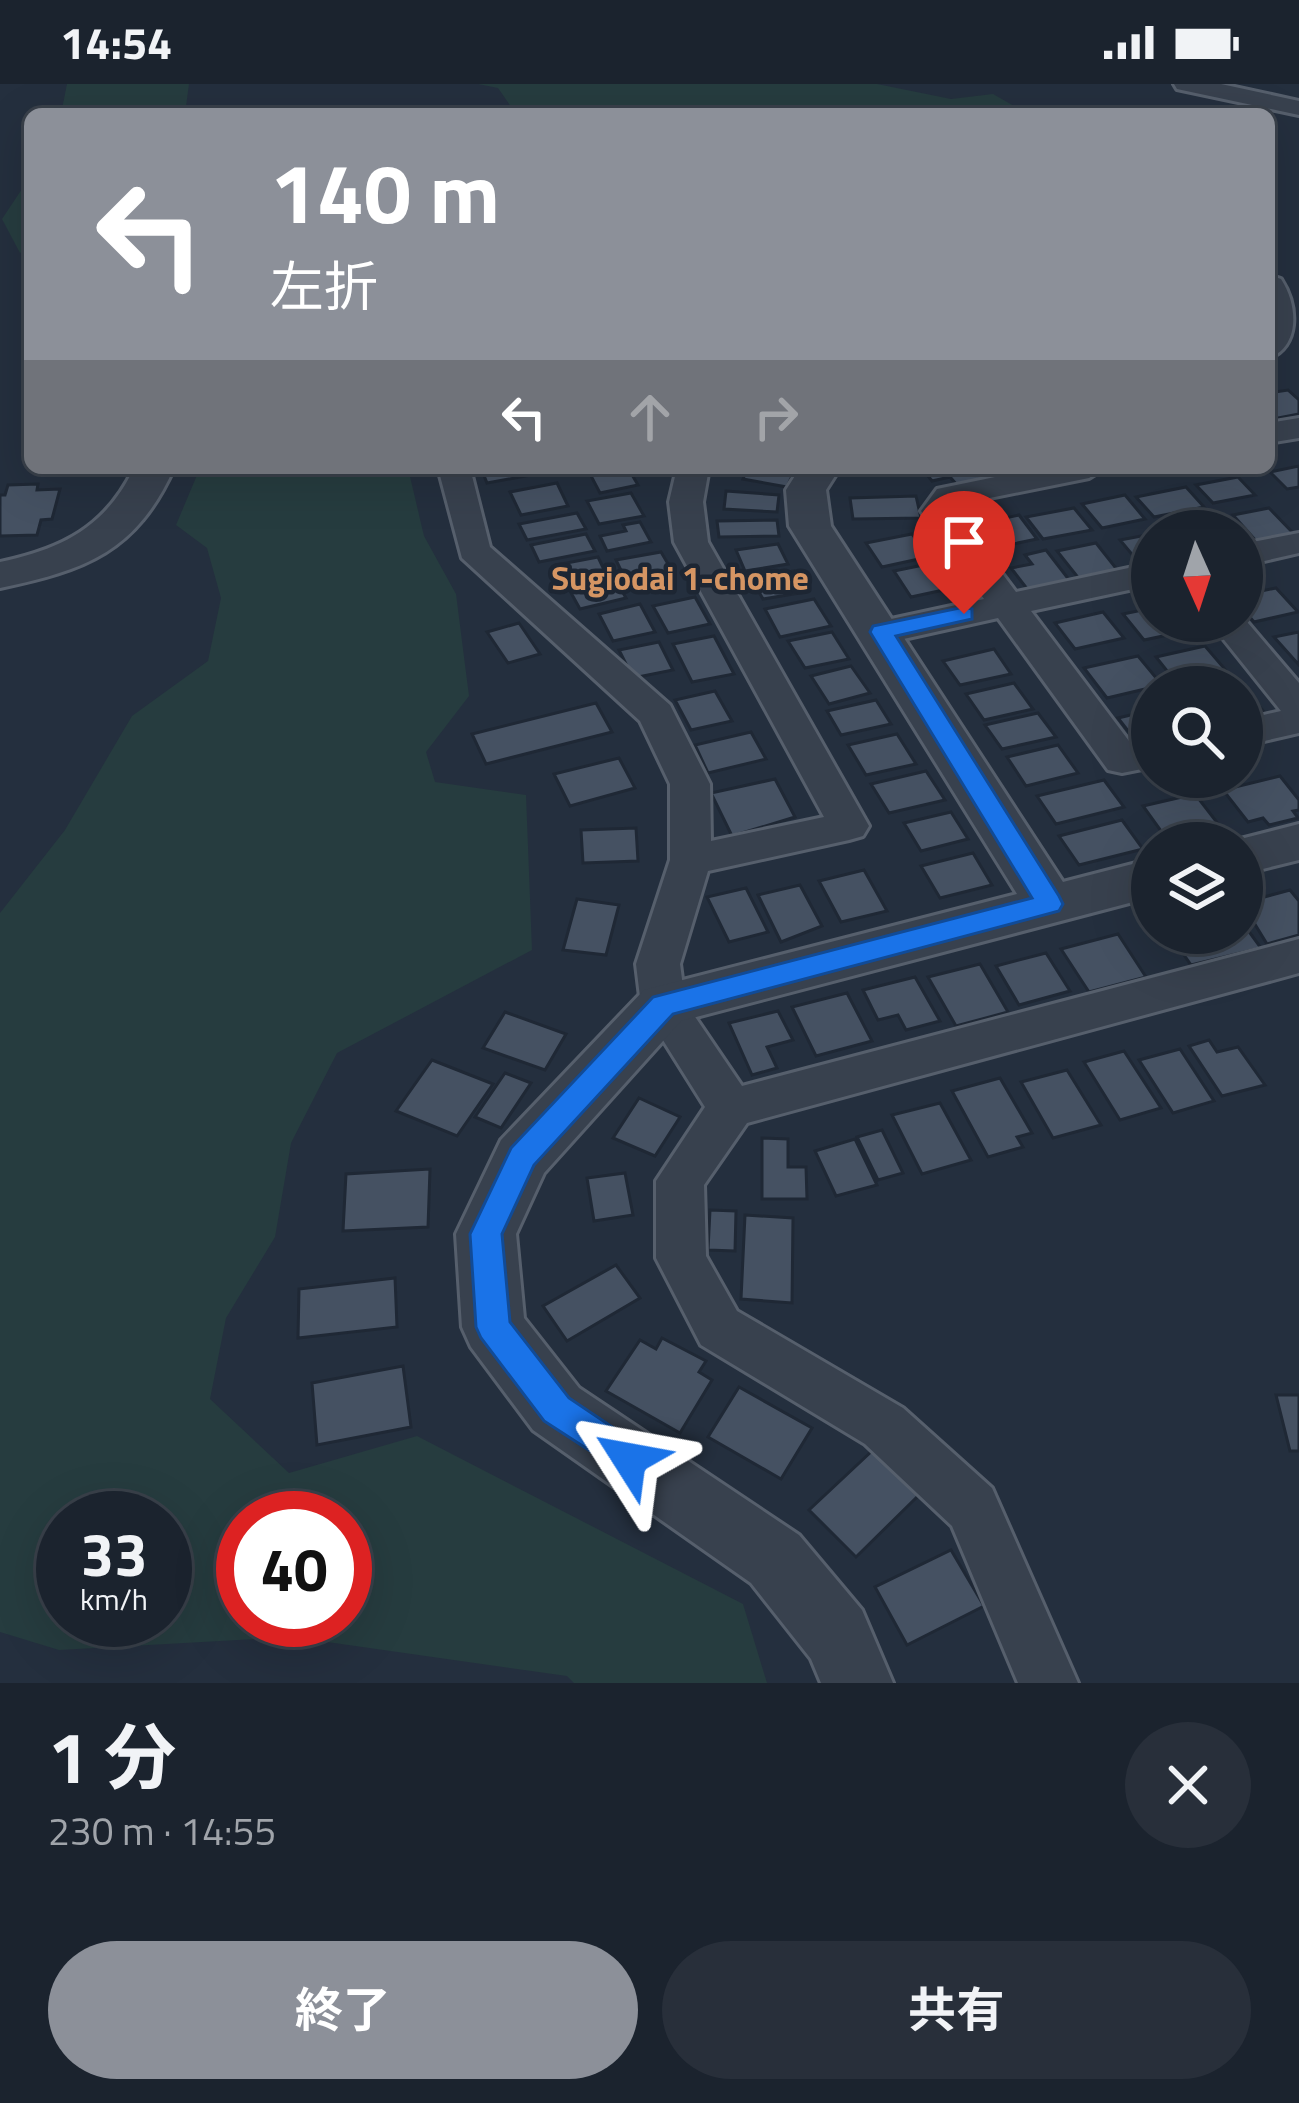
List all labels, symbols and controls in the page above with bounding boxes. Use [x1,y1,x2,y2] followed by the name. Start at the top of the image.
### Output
[60,8,172,76] text: 14:54
[270,128,500,256] text: 140 m
[72,156,228,312] icon: left
[270,245,378,327] text: 左折
[491,384,557,450] icon: left
[617,384,683,450] icon: ahead
[743,384,809,450] icon: right
[913,491,1015,614] pin
[931,509,997,575] icon: arrive
[1131,510,1263,642] north arrow
[1131,510,1263,954] map controls
[551,553,809,603] district label: Sugiodai 1-chome
[1131,666,1263,798] button: search
[1131,822,1263,954] button: layers
[566,1396,692,1522] position arrow
[216,1491,372,1647] speed limit sign: 40
[80,1508,148,1599] text: 33
[80,1576,148,1622] text: km/h
[48,1701,176,1811] text: 1 分
[1125,1722,1251,1848] button: close
[48,1801,276,1860] text: 230 m · 14:55
[48,1941,638,2079] button: 終了
[662,1941,1251,2079] button: 共有

